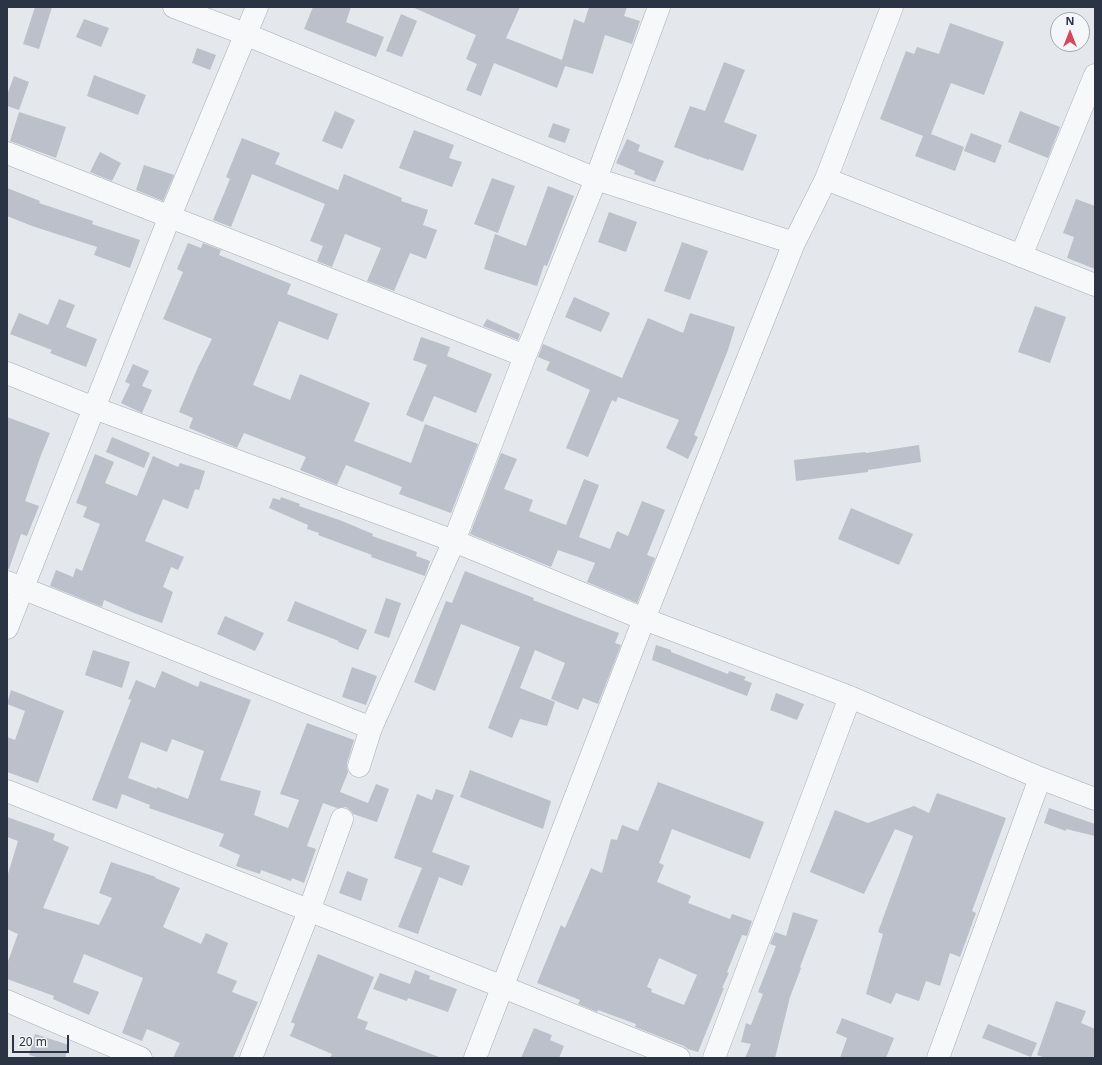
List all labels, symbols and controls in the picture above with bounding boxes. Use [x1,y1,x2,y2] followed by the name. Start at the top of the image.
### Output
[1050,12,1090,52] north arrow
[1066,13,1074,28] text: N
[14,1027,71,1053] scale bar
[19,1033,47,1050] text: 20 m

